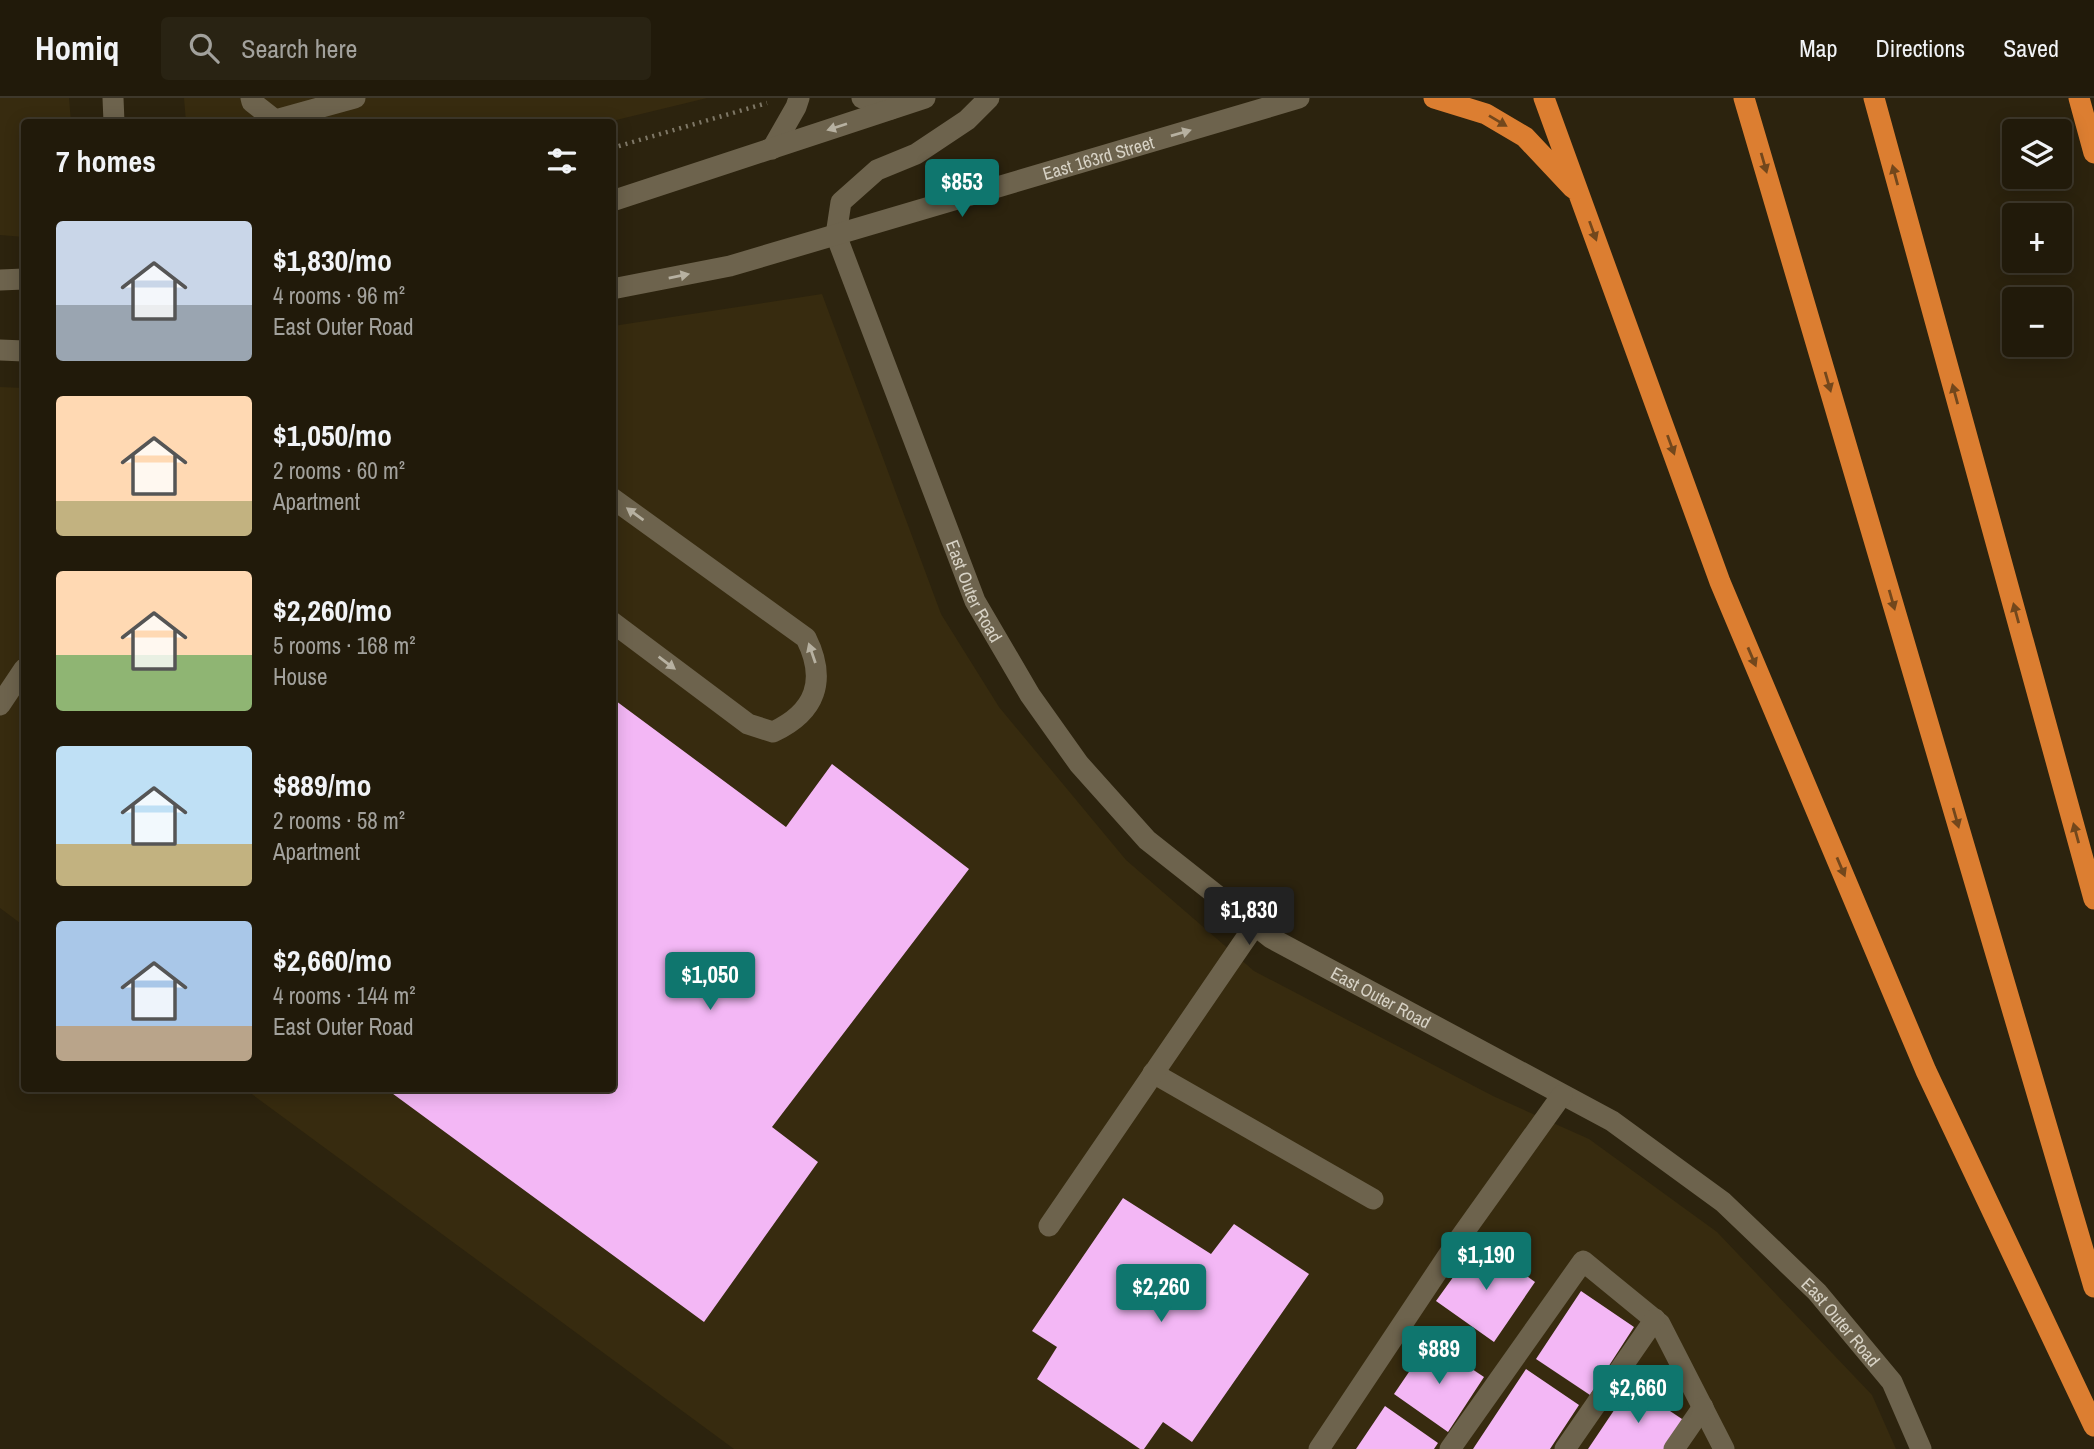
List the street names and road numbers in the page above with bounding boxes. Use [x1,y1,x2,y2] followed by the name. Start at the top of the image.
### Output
[1039,129,1157,186] street label: East 163rd Street
[940,536,1009,647] street label: East Outer Road
[1327,960,1435,1034] street label: East Outer Road
[1796,1271,1886,1372] street label: East Outer Road

